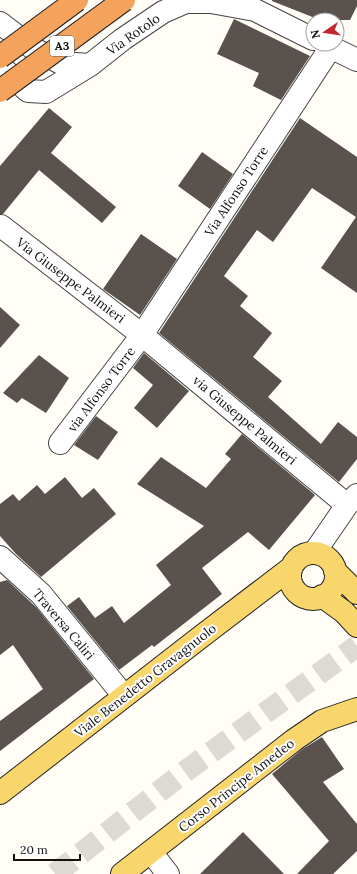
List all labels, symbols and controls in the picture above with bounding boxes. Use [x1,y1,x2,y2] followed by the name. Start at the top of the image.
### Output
[102,10,164,60] street label: Via Rotolo
[305,12,345,52] north arrow
[307,28,323,40] text: N
[50,36,74,56] road number: A3
[200,143,272,240] street label: Via Alfonso Torre
[12,233,129,327] street label: Via Giuseppe Palmieri
[64,343,139,435] street label: via Alfonso Torre
[189,372,300,469] street label: via Giuseppe Palmieri
[29,585,99,664] street label: Traversa Caliri
[70,619,220,742] street label: Viale Benedetto Gravagnuolo
[175,735,298,836] street label: Corso Principe Amedeo
[14,836,80,862] scale bar
[20,842,48,857] text: 20 m

